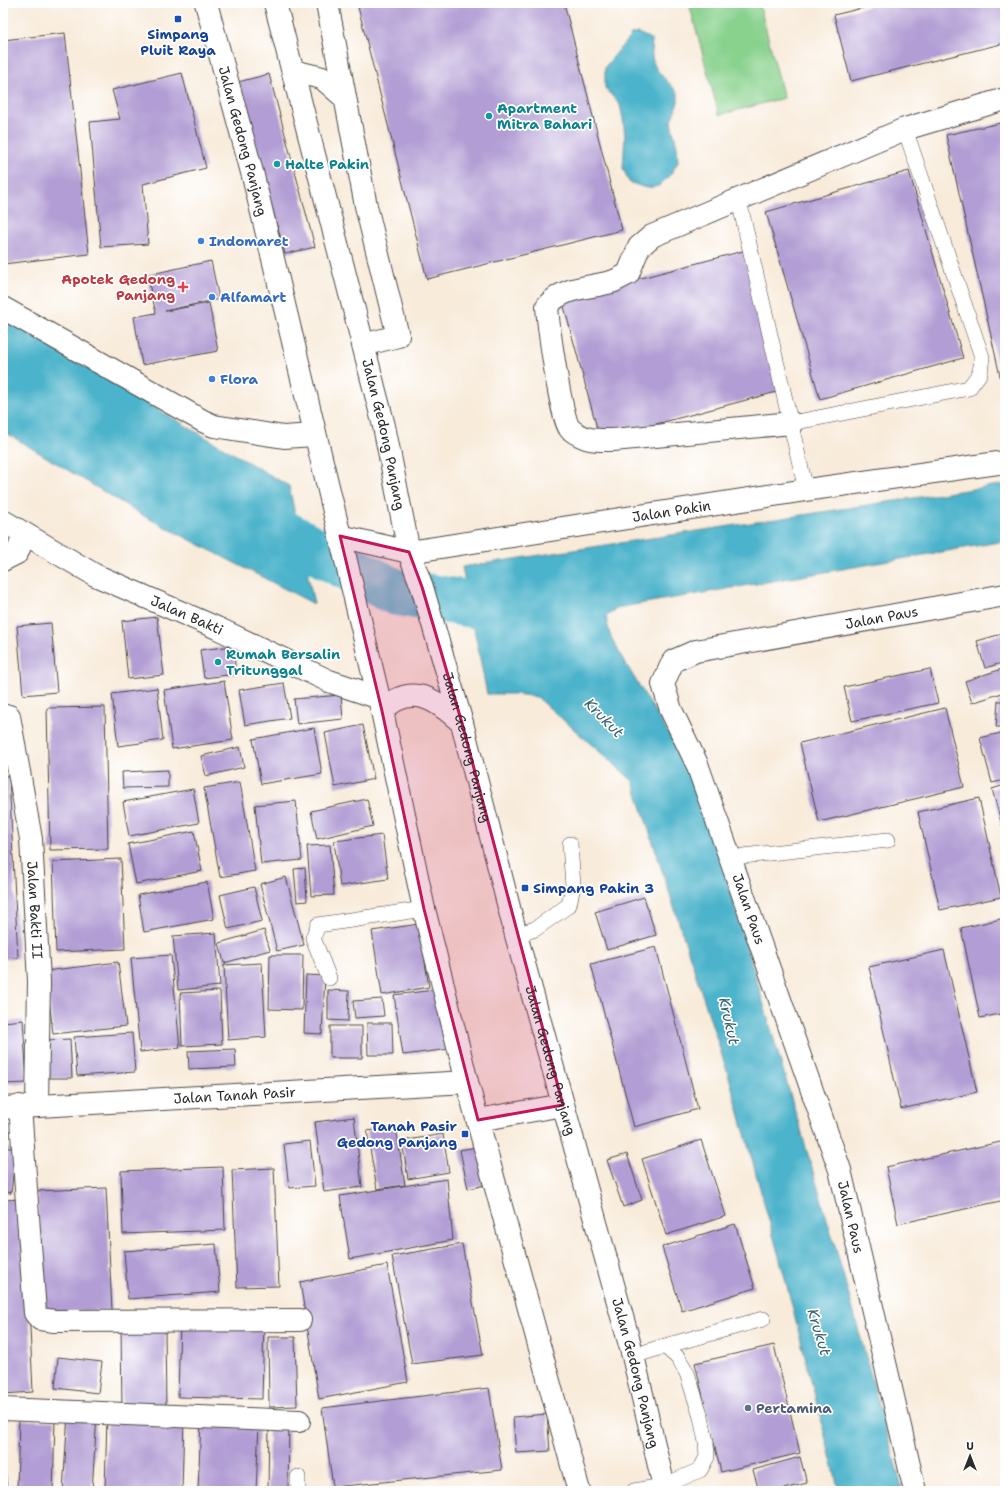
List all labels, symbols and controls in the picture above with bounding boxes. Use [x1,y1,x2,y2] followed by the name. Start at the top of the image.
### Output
[173,14,183,24] marker: Simpang Pluit Raya
[140,25,216,59] place label: Simpang Pluit Raya
[215,64,271,218] street label: Jalan Gedong Panjang
[497,99,592,133] place label: Apartment Mitra Bahari
[484,111,494,121] marker: Apartment Mitra Bahari
[285,155,369,173] place label: Halte Pakin
[272,159,282,169] marker: Halte Pakin
[209,232,289,250] place label: Indomaret
[196,236,206,246] marker: Indomaret
[61,270,175,304] place label: Apotek Gedong Panjang
[178,282,188,292] marker: Apotek Gedong Panjang
[220,288,287,306] place label: Alfamart
[207,292,217,302] marker: Alfamart
[358,357,409,512] street label: Jalan Gedong Panjang
[220,370,259,388] place label: Flora
[207,374,217,384] marker: Flora
[631,496,712,526] street label: Jalan Pakin
[148,591,226,639] street label: Jalan Bakti
[844,602,920,633] street label: Jalan Paus
[226,645,340,679] place label: Rumah Bersalin Tritunggal
[213,657,223,667] marker: Rumah Bersalin Tritunggal
[439,670,496,824] street label: Jalan Gedong Panjang
[580,694,628,742] water label: Krukut
[23,861,47,960] street label: Jalan Bakti II
[728,871,770,947] street label: Jalan Paus
[533,879,654,897] place label: Simpang Pakin 3
[520,883,530,893] marker: Simpang Pakin 3
[521,983,580,1137] street label: Jalan Gedong Panjang
[714,995,744,1047] water label: Krukut
[173,1083,297,1107] street label: Jalan Tanah Pasir
[337,1117,457,1151] place label: Tanah Pasir Gedong Panjang
[460,1129,470,1139] marker: Tanah Pasir Gedong Panjang
[834,1179,868,1255] street label: Jalan Paus
[608,1296,664,1450] street label: Jalan Gedong Panjang
[802,1306,836,1358] water label: Krukut
[756,1399,832,1417] place label: Pertamina
[743,1403,753,1413] marker: Pertamina
[950,1436,990,1476] north arrow
[966,1439,974,1454] text: U

